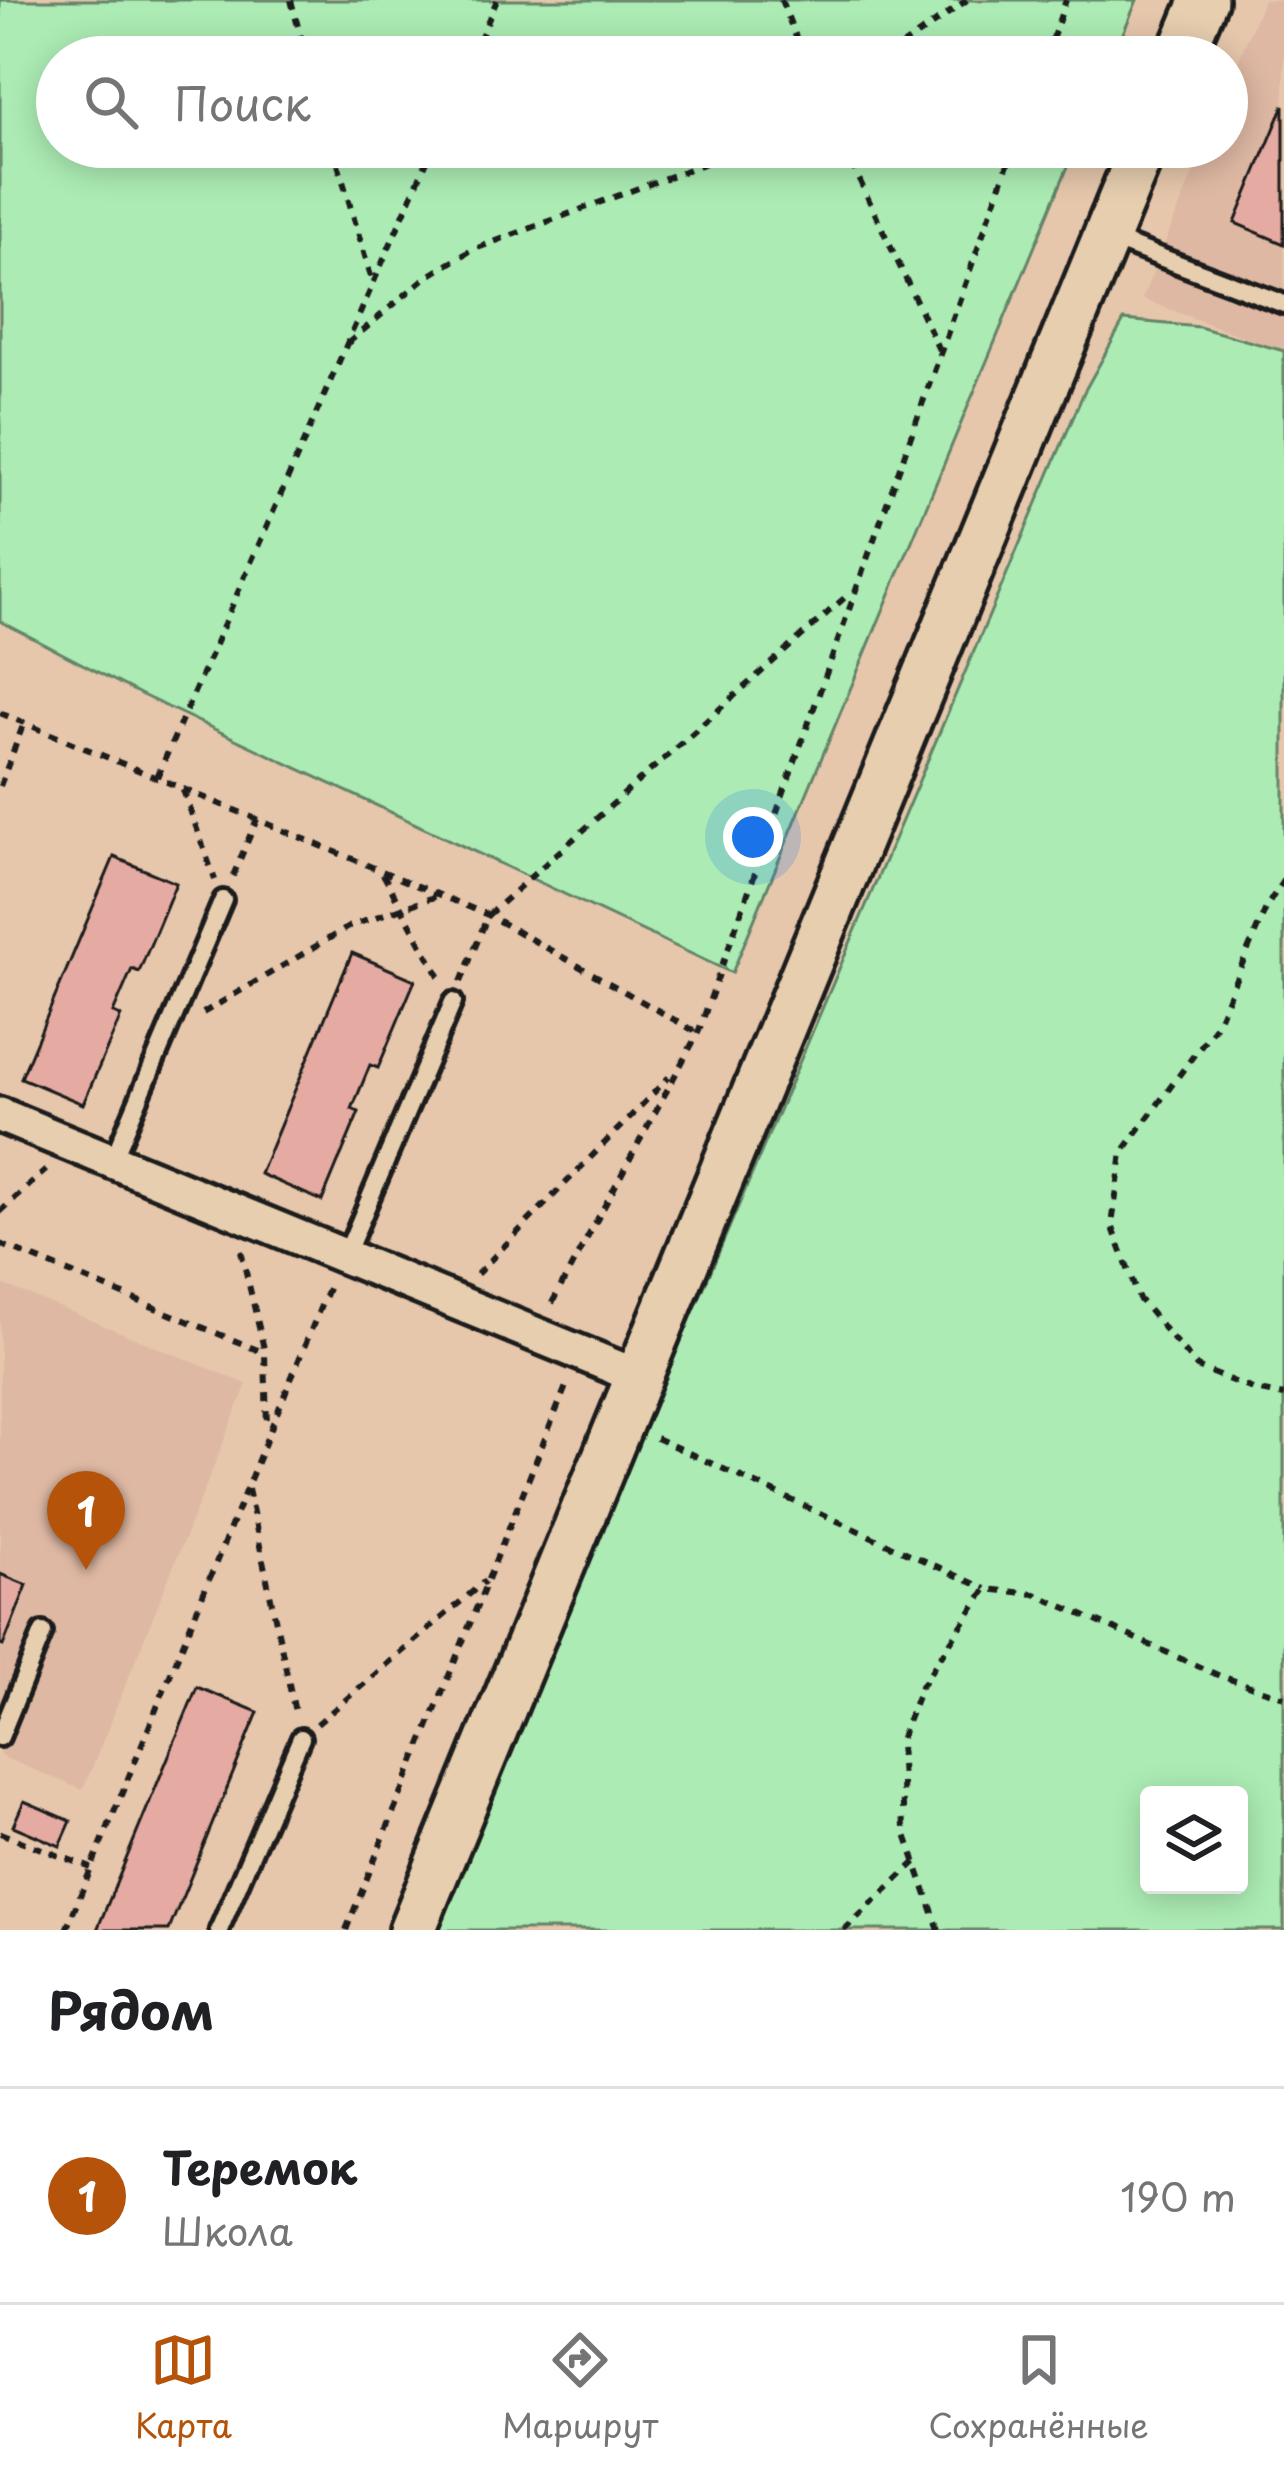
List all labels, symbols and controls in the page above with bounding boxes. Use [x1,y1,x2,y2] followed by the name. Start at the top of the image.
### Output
[36,36,1248,168] search box
[174,68,311,136] text: Поиск
[78,69,144,135] icon: search
[723,807,783,867] your location
[47,1471,125,1570] pin: 1
[1140,1786,1248,1894] map controls
[1140,1786,1248,1894] button: layers
[48,1970,214,2047] text: Рядом
[162,2132,357,2200] text: Теремок
[78,2166,96,2225] text: 1
[1120,2166,1236,2225] text: 190 m
[162,2200,293,2259] text: Школа
[135,2327,232,2449] tab: Карта
[502,2327,658,2449] tab: Маршрут
[928,2327,1149,2449] tab: Сохранённые

